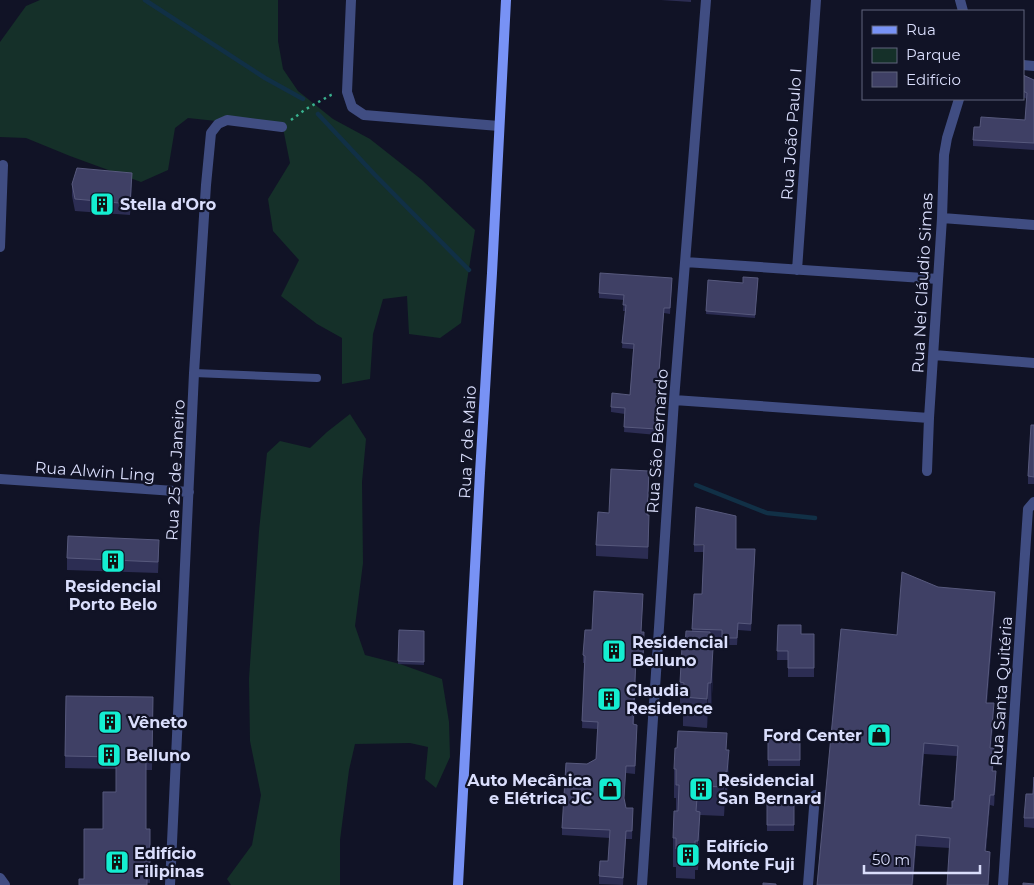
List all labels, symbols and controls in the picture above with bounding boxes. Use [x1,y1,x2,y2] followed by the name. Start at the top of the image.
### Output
[862,10,1024,100] legend
[906,20,936,39] text: Rua
[906,45,961,64] text: Parque
[777,67,806,201] street label: Rua João Paulo I
[906,70,961,89] text: Edifício
[89,191,115,217] building icon: Stella d'Oro
[908,192,937,374] street label: Rua Nei Cláudio Simas
[120,195,216,214] place label: Stella d'Oro
[643,368,672,514] street label: Rua São Bernardo
[455,385,480,499] street label: Rua 7 de Maio
[162,399,189,541] street label: Rua 25 de Janeiro
[34,458,156,485] street label: Rua Alwin Ling
[100,548,126,574] building icon: Residencial Porto Belo
[65,577,161,614] place label: Residencial Porto Belo
[987,616,1016,767] street label: Rua Santa Quitéria
[632,633,728,670] place label: Residencial Belluno
[601,638,627,664] building icon: Residencial Belluno
[626,681,713,718] place label: Claudia Residence
[596,686,622,712] building icon: Claudia Residence
[97,709,123,735] building icon: Vêneto
[127,713,188,732] place label: Vêneto
[866,722,892,748] shop icon: Ford Center
[763,726,862,745] place label: Ford Center
[96,742,122,768] building icon: Belluno
[126,746,191,765] place label: Belluno
[466,771,592,808] place label: Auto Mecânica e Elétrica JC
[718,771,822,808] place label: Residencial San Bernard
[597,776,623,802] shop icon: Auto Mecânica e Elétrica JC
[688,776,714,802] building icon: Residencial San Bernard
[706,837,795,874] place label: Edifício Monte Fuji
[675,842,701,868] building icon: Edifício Monte Fuji
[864,842,980,874] scale bar
[134,844,204,881] place label: Edifício Filipinas
[104,849,130,875] building icon: Edifício Filipinas
[872,850,910,869] text: 50 m

